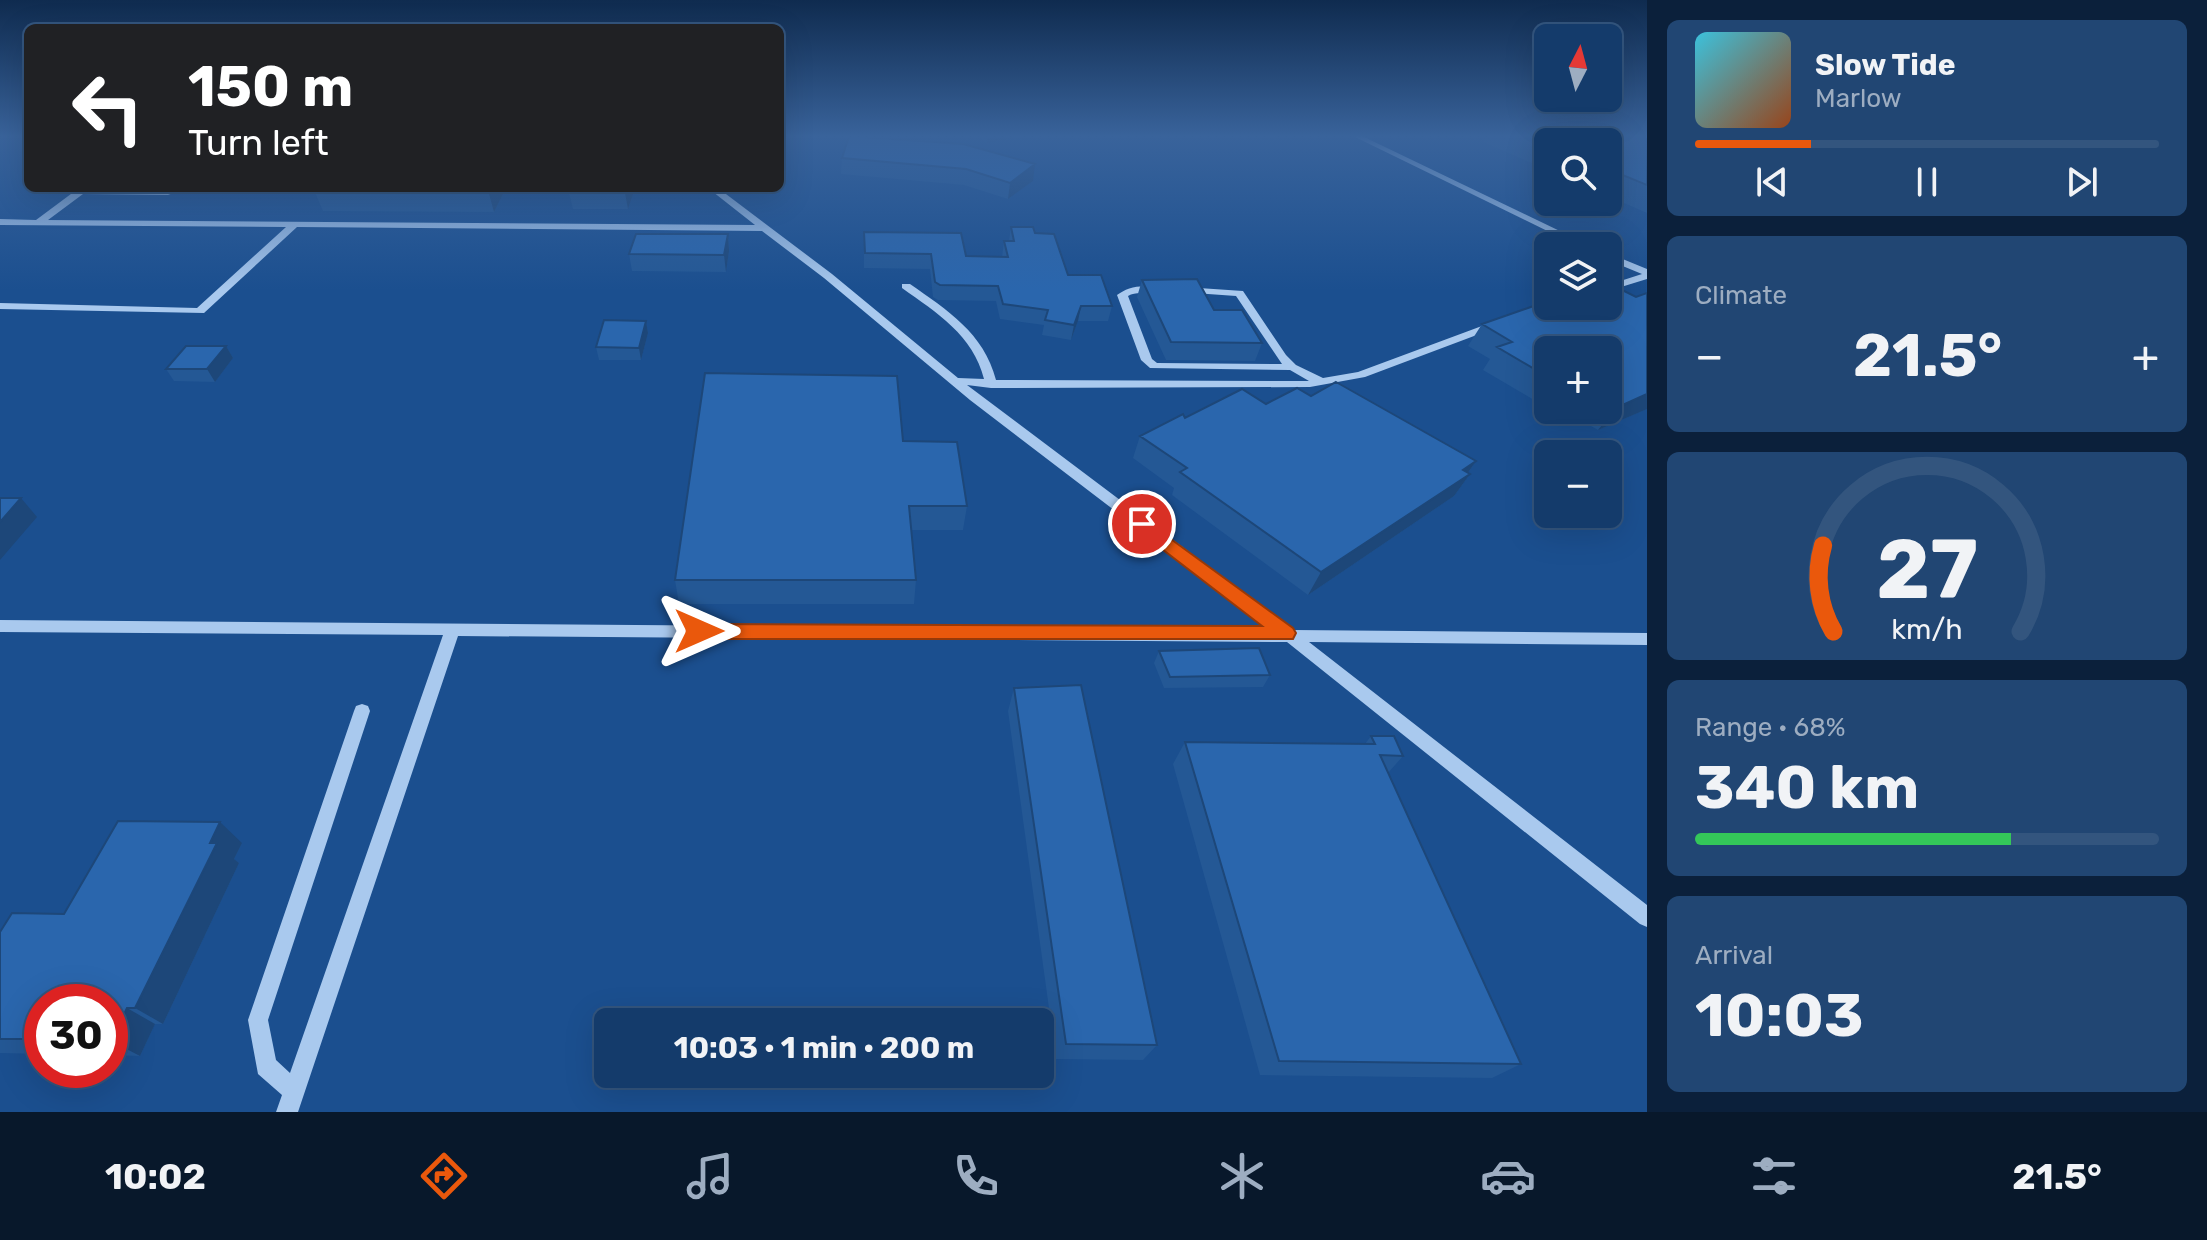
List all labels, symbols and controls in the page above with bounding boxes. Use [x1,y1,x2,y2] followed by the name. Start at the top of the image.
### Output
[1534,24,1622,112] north arrow
[1534,24,1622,528] map controls
[1815,47,1955,83] text: Slow Tide
[188,54,353,120] text: 150 m
[56,56,160,160] icon: left
[1815,83,1902,114] text: Marlow
[188,121,329,164] text: Turn left
[1534,128,1622,216] button: search
[1750,160,1794,204] icon: previous
[1905,160,1949,204] icon: pause
[2060,160,2104,204] icon: next
[1534,232,1622,320] button: layers
[1695,280,1787,311] text: Climate
[1853,320,2002,391] text: 21.5°
[1695,330,1724,382] text: −
[2132,330,2159,382] text: +
[1534,336,1622,424] button: +
[1534,440,1622,528] button: −
[1108,490,1176,558] pin
[1120,502,1164,546] icon: arrive
[1876,520,1978,619] text: 27
[657,589,741,673] position arrow
[1891,612,1963,646] text: km/h
[1695,712,1846,743] text: Range · 68%
[1695,752,1919,823] text: 340 km
[1695,940,1773,971] text: Arrival
[1695,980,1863,1051] text: 10:03
[24,984,128,1088] speed limit sign: 30
[674,1030,974,1066] text: 10:03 · 1 min · 200 m
[416,1148,472,1204] icon: directions
[682,1148,738,1204] icon: music
[948,1148,1004,1204] icon: phone
[1214,1148,1270,1204] icon: climate
[1480,1148,1536,1204] icon: car
[1746,1148,1802,1204] icon: filters
[105,1155,206,1198] text: 10:02
[2012,1155,2102,1198] text: 21.5°

